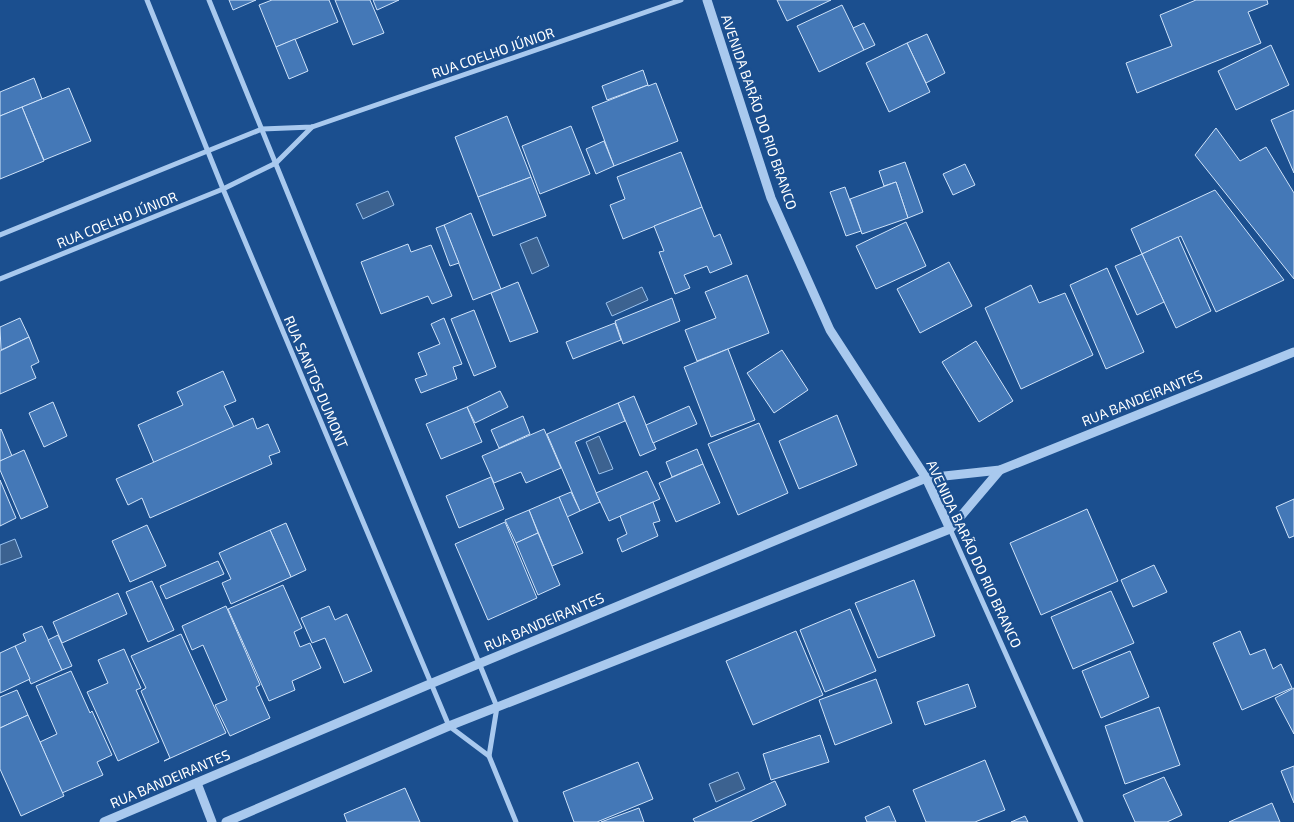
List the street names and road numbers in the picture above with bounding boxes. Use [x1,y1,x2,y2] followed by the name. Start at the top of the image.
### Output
[718,12,801,212] street label: AVENIDA BARÃO DO RIO BRANCO
[429,23,557,82] street label: RUA COELHO JÚNIOR
[54,187,180,252] street label: RUA COELHO JÚNIOR
[281,313,352,451] street label: RUA SANTOS DUMONT
[1079,366,1205,429] street label: RUA BANDEIRANTES
[923,457,1026,651] street label: AVENIDA BARÃO DO RIO BRANCO
[481,589,606,654] street label: RUA BANDEIRANTES
[107,746,232,811] street label: RUA BANDEIRANTES

